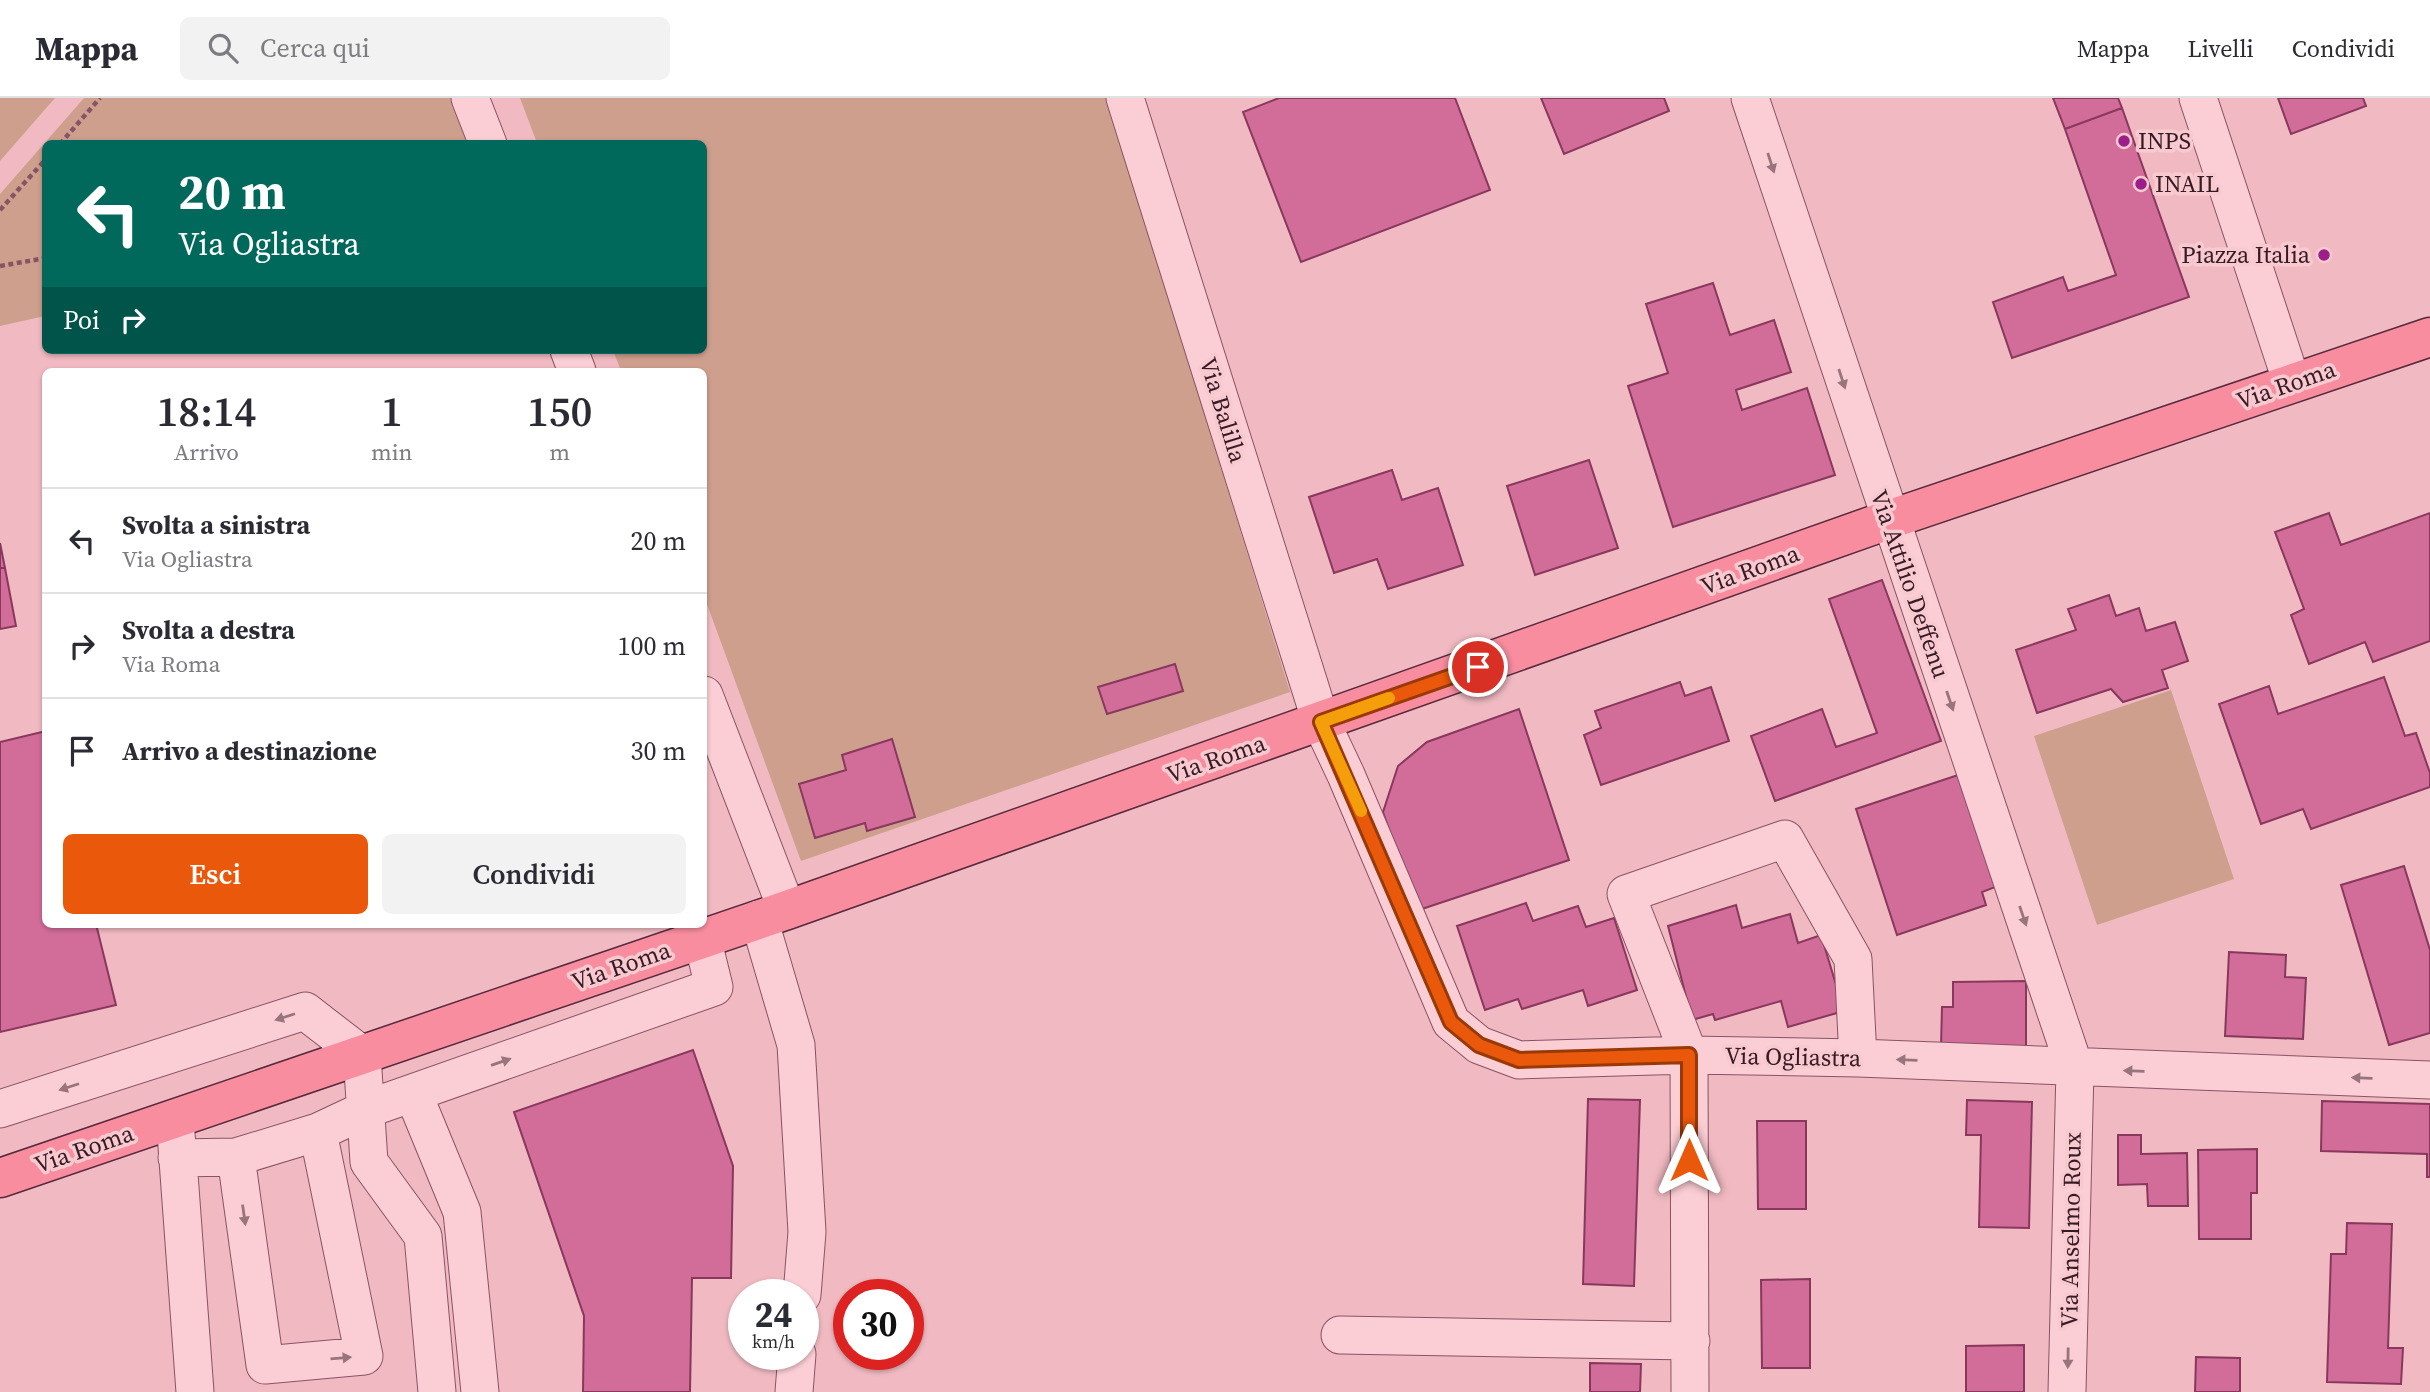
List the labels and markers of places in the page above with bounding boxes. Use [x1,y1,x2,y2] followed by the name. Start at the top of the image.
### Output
[2138,124,2191,157] place label: INPS
[2116,133,2132,149] marker: INPS
[2155,167,2219,200] place label: INAIL
[2133,176,2149,192] marker: INAIL
[2181,238,2311,271] place label: Piazza Italia
[2316,247,2332,263] marker: Piazza Italia
[1448,637,1508,697] pin

